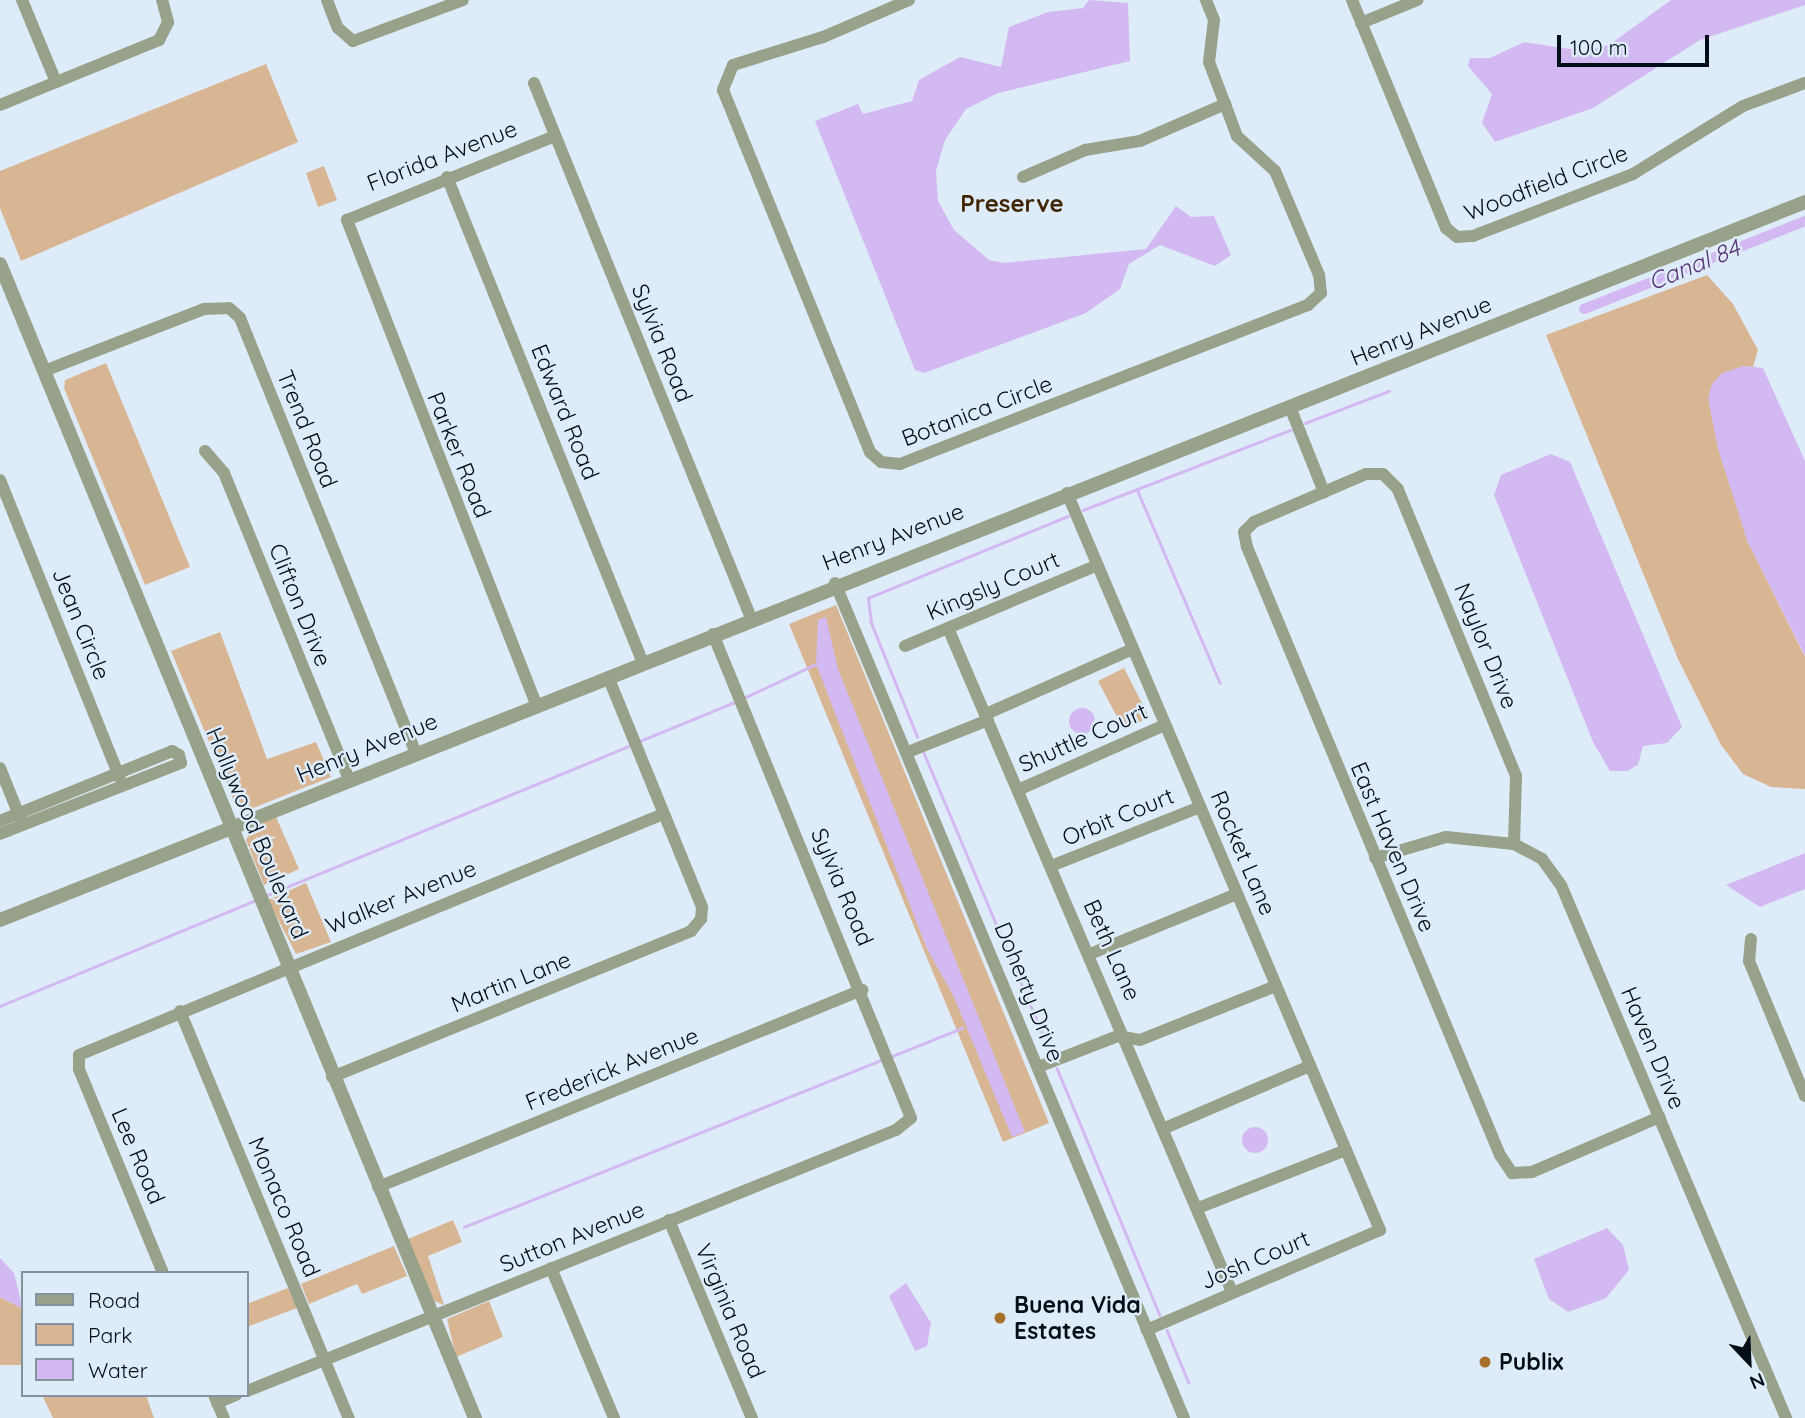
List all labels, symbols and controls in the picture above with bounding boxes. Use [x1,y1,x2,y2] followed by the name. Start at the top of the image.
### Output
[1560,21,1712,65] scale bar
[1570,34,1628,60] text: 100 m
[363,115,521,197] street label: Florida Avenue
[1460,139,1632,227] street label: Woodfield Circle
[960,190,1064,218] district label: Preserve
[1644,234,1744,296] water label: Canal 84
[626,280,698,406] street label: Sylvia Road
[1346,290,1496,372] street label: Henry Avenue
[525,340,605,484] street label: Edward Road
[271,366,343,492] street label: Trend Road
[898,370,1056,452] street label: Botanica Circle
[421,388,497,522] street label: Parker Road
[818,497,968,577] street label: Henry Avenue
[263,540,337,670] street label: Clifton Drive
[922,546,1064,626] street label: Kingsly Court
[46,564,116,684] street label: Jean Circle
[1448,579,1524,713] street label: Naylor Drive
[1015,697,1151,779] street label: Shuttle Court
[292,707,442,789] street label: Henry Avenue
[200,723,314,943] street label: Hollywood Boulevard
[1345,758,1441,936] street label: East Haven Drive
[1058,782,1178,852] street label: Orbit Court
[1204,787,1282,919] street label: Rocket Lane
[805,824,879,950] street label: Sylvia Road
[322,854,480,940] street label: Walker Avenue
[1078,895,1146,1005] street label: Beth Lane
[988,918,1070,1066] street label: Doherty Drive
[447,945,575,1019] street label: Martin Lane
[1615,983,1691,1113] street label: Haven Drive
[522,1022,702,1116] street label: Frederick Avenue
[105,1104,171,1208] street label: Lee Road
[242,1133,326,1281] street label: Monaco Road
[496,1195,648,1279] street label: Sutton Avenue
[1196,1225,1314,1295] street label: Josh Court
[689,1240,771,1382] street label: Virginia Road
[21,1271,248,1397] legend
[88,1287,140,1313] text: Road
[1014,1291,1141,1345] place label: Buena Vida Estates
[992,1310,1008,1326] marker: Buena Vida Estates
[88,1322,132,1348] text: Park
[1714,1327,1784,1397] north arrow
[1499,1348,1564,1376] place label: Publix
[1477,1354,1493,1370] marker: Publix
[88,1357,148,1383] text: Water
[1746,1368,1768,1395] text: N

